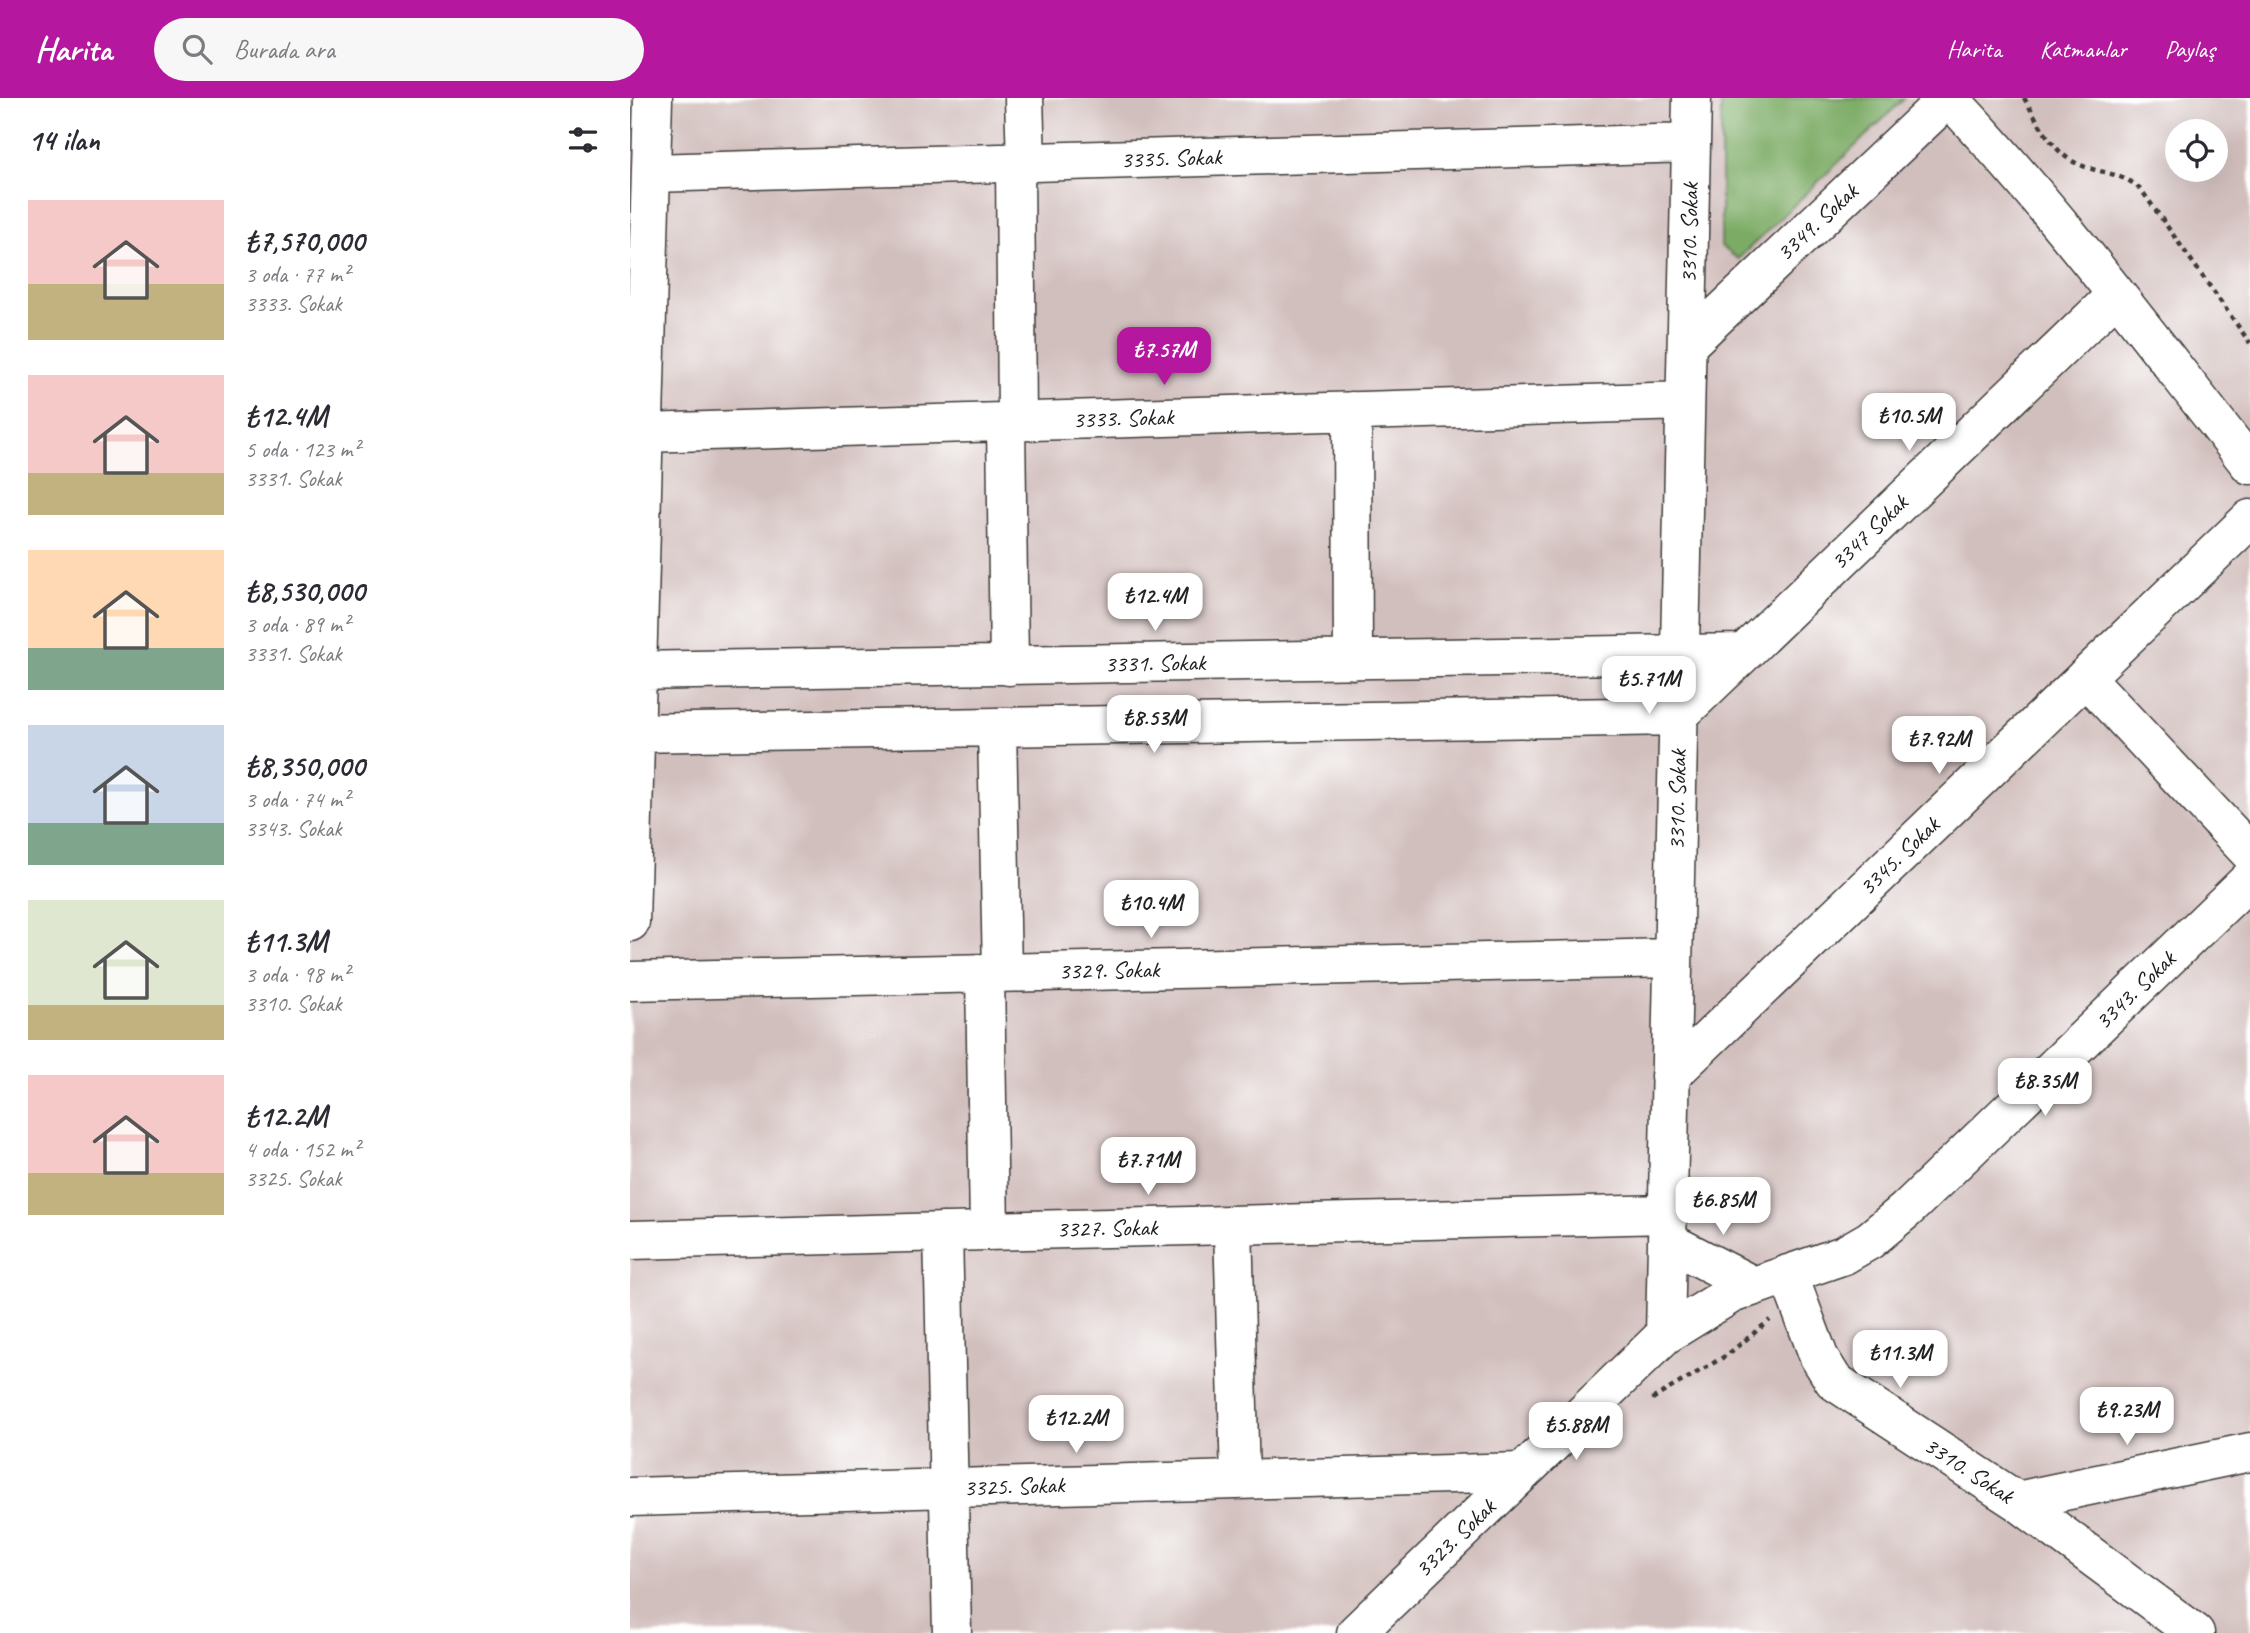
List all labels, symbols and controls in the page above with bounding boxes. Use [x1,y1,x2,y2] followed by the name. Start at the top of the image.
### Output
[154,18,644,81] search box
[35,28,112,70] text: Harita
[178,30,216,68] icon: search
[234,33,335,66] text: Burada ara
[1947,34,2002,64] text: Harita
[2040,34,2127,64] text: Katmanlar
[2165,34,2215,64] text: Paylaş
[2165,119,2228,182] map controls
[2165,119,2228,182] button: locate
[28,121,100,159] text: 14 ilan
[564,121,602,159] icon: filters
[1120,141,1224,175] street label: 3335. Sokak
[1770,175,1866,267] street label: 3349. Sokak
[1673,180,1705,284] street label: 3310. Sokak
[245,222,364,260] text: ₺7,570,000
[84,228,168,312] icon: home
[245,260,349,289] text: 3 oda · 77 m²
[245,289,342,318] text: 3333. Sokak
[1107,328,1221,387] pin: ₺7.57M
[1133,335,1195,364] text: ₺7.57M
[1852,394,1966,453] pin: ₺10.5M
[245,397,327,435] text: ₺12.4M
[1072,401,1176,435] street label: 3333. Sokak
[1878,401,1940,430] text: ₺10.5M
[84,403,168,487] icon: home
[245,435,360,464] text: 5 oda · 123 m²
[245,464,342,493] text: 3331. Sokak
[1824,486,1916,576] street label: 3347 Sokak
[245,572,364,610] text: ₺8,530,000
[1098,574,1212,633] pin: ₺12.4M
[84,578,168,662] icon: home
[1124,581,1186,610] text: ₺12.4M
[245,610,349,639] text: 3 oda · 89 m²
[245,639,342,668] text: 3331. Sokak
[1104,647,1208,679] street label: 3331. Sokak
[1592,656,1706,716] pin: ₺5.71M
[1618,664,1680,693] text: ₺5.71M
[1097,696,1211,755] pin: ₺8.53M
[1123,703,1185,732] text: ₺8.53M
[1882,716,1996,776] pin: ₺7.92M
[1908,724,1970,753] text: ₺7.92M
[245,747,364,785] text: ₺8,350,000
[1661,747,1693,851] street label: 3310. Sokak
[84,753,168,837] icon: home
[245,785,349,814] text: 3 oda · 74 m²
[1852,809,1947,902] street label: 3345. Sokak
[245,814,342,843] text: 3343. Sokak
[1094,880,1208,940] pin: ₺10.4M
[1120,888,1182,917] text: ₺10.4M
[245,922,327,960] text: ₺11.3M
[84,928,168,1012] icon: home
[2088,943,2183,1036] street label: 3343. Sokak
[1058,954,1162,986] street label: 3329. Sokak
[245,960,349,989] text: 3 oda · 98 m²
[245,989,342,1018] text: 3310. Sokak
[1988,1058,2102,1118] pin: ₺8.35M
[2014,1066,2076,1095] text: ₺8.35M
[245,1097,327,1135] text: ₺12.2M
[84,1103,168,1187] icon: home
[245,1135,360,1164] text: 4 oda · 152 m²
[1091,1138,1205,1197] pin: ₺7.71M
[1117,1145,1179,1174] text: ₺7.71M
[245,1164,342,1193] text: 3325. Sokak
[1666,1178,1780,1237] pin: ₺6.85M
[1692,1185,1754,1214] text: ₺6.85M
[1056,1212,1160,1244] street label: 3327. Sokak
[1843,1330,1957,1390] pin: ₺11.3M
[1869,1338,1931,1367] text: ₺11.3M
[2070,1388,2184,1447] pin: ₺9.23M
[2096,1395,2158,1424] text: ₺9.23M
[1019,1396,1133,1455] pin: ₺12.2M
[1519,1402,1633,1462] pin: ₺5.88M
[1045,1403,1107,1432] text: ₺12.2M
[1545,1410,1607,1439] text: ₺5.88M
[1919,1430,2021,1511] street label: 3310. Sokak
[963,1469,1067,1503] street label: 3325. Sokak
[1408,1491,1503,1584] street label: 3323. Sokak

